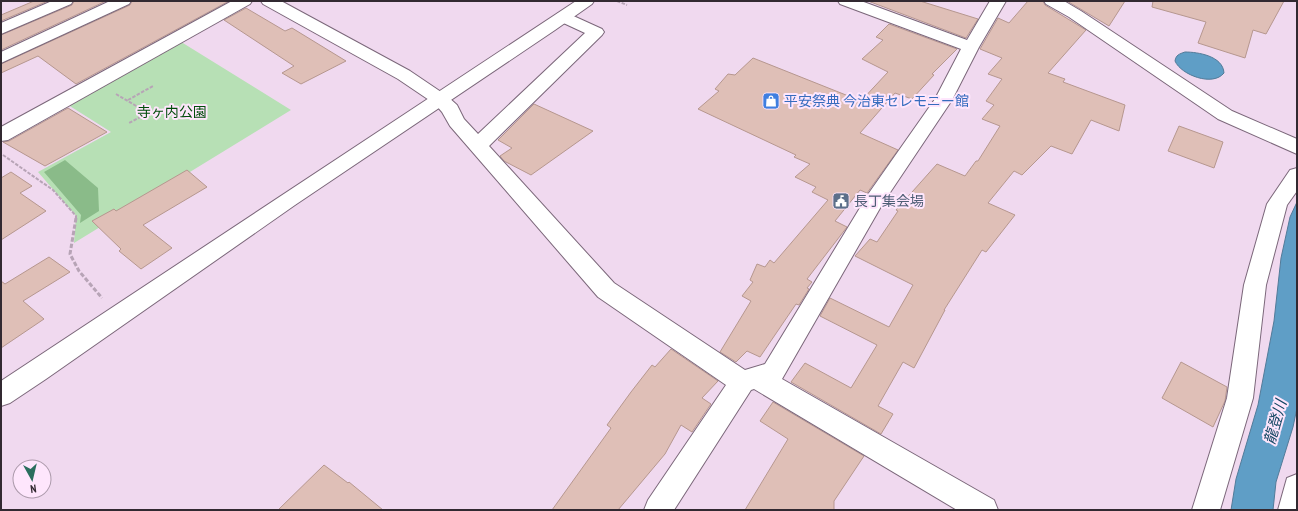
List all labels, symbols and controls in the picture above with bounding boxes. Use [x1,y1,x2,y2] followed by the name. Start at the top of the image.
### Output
[761,91,781,111] shop icon: 平安祭典 今治東セレモニー館
[784,92,969,110] place label: 平安祭典 今治東セレモニー館
[137,103,207,121] park label: 寺ヶ内公園
[831,191,851,211] public building icon: 長丁集会場
[854,192,924,210] place label: 長丁集会場
[1260,396,1291,446] water label: 龍登川
[12,459,52,499] north arrow
[29,482,37,496] text: N

